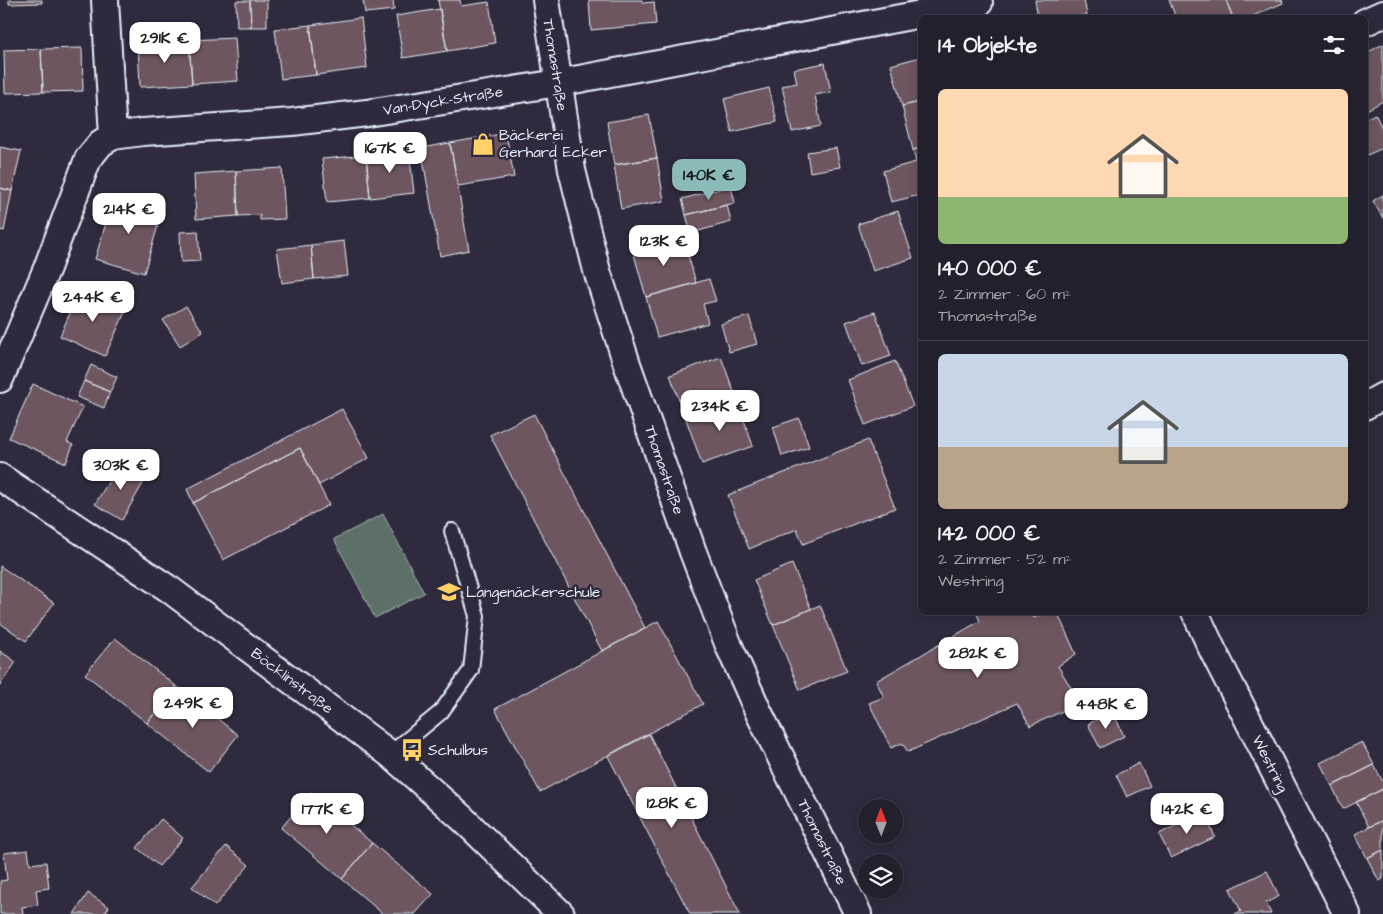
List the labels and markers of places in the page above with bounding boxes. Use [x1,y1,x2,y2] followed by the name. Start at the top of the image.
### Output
[124,22,206,64] pin: 291K €
[499,125,607,163] place label: Bäckerei Gerhard Ecker
[470,131,496,157] shop icon: Bäckerei Gerhard Ecker
[349,132,431,174] pin: 167K €
[668,158,750,201] pin: 140K €
[88,192,170,235] pin: 214K €
[623,224,705,267] pin: 123K €
[52,280,134,323] pin: 244K €
[679,390,761,432] pin: 234K €
[80,448,162,491] pin: 303K €
[436,579,462,605] school or university icon: Langenäckerschule
[466,582,600,604] place label: Langenäckerschule
[937,636,1019,679] pin: 282K €
[152,686,234,729] pin: 249K €
[1065,688,1147,730] pin: 448K €
[399,737,425,763] bus stop icon: Schulbus
[428,740,489,761] place label: Schulbus
[631,786,713,829] pin: 128K €
[286,792,368,835] pin: 177K €
[1146,792,1228,835] pin: 142K €

